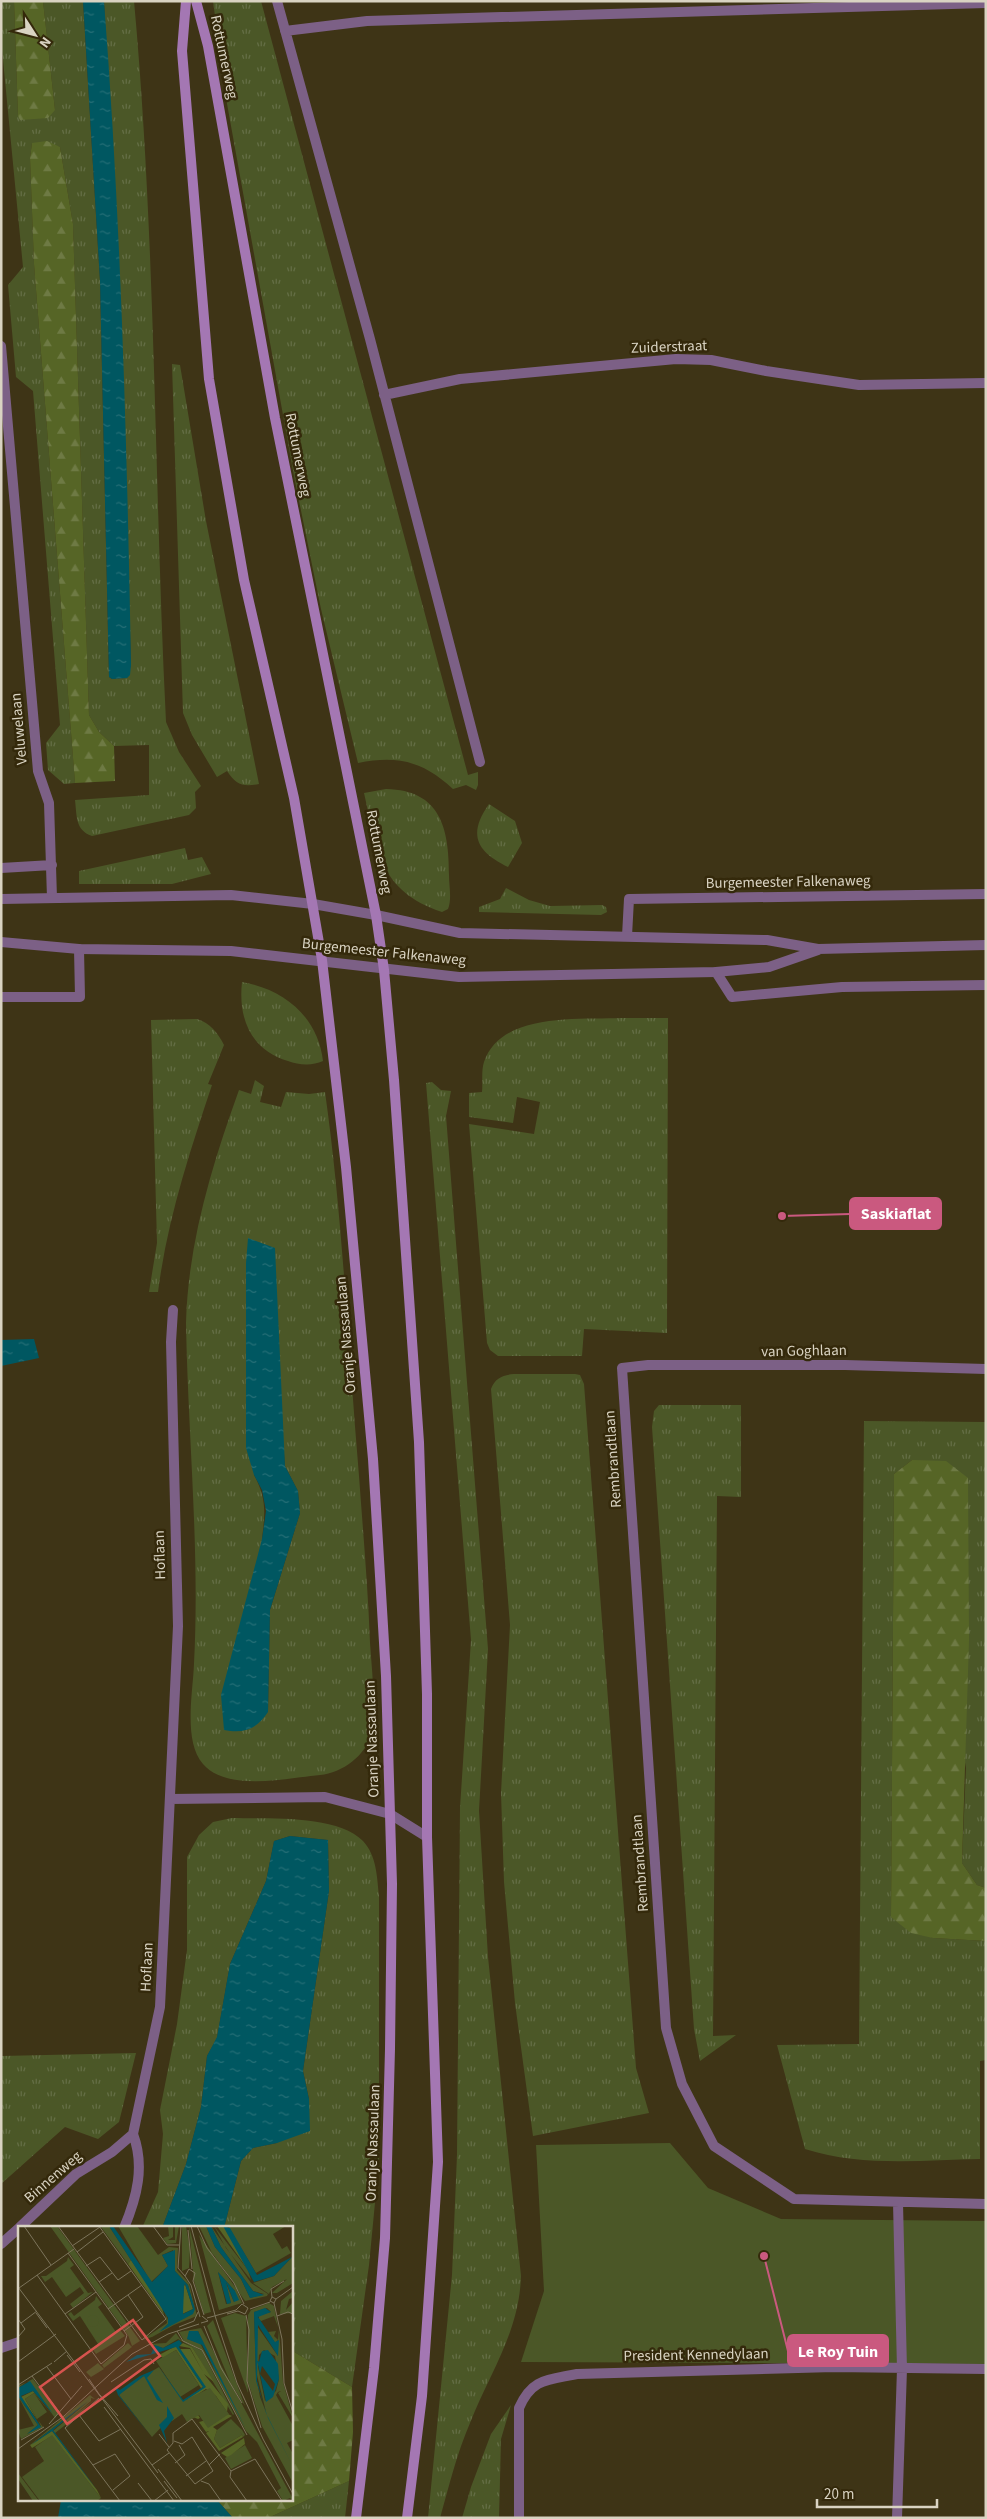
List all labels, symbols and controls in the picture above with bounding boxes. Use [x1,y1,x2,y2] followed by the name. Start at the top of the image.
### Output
[10,10,60,60] north arrow
[205,13,243,101] street label: Rottumerweg
[34,32,56,52] text: N
[630,335,708,359] street label: Zuiderstraat
[280,411,317,499] street label: Rottumerweg
[5,692,33,766] street label: Veluwelaan
[361,808,398,896] street label: Rottumerweg
[705,870,871,894] street label: Burgemeester Falkenaweg
[301,933,468,971] street label: Burgemeester Falkenaweg
[850,1198,941,1229] callout: Saskiaflat
[861,1203,931,1225] text: Saskiaflat
[330,1276,362,1394] street label: Oranje Nassaulaan
[761,1340,847,1362] street label: van Goghlaan
[599,1410,627,1508] street label: Rembrandtlaan
[149,1530,171,1580] street label: Hoflaan
[359,1680,385,1798] street label: Oranje Nassaulaan
[626,1814,654,1912] street label: Rembrandtlaan
[135,1942,159,1992] street label: Hoflaan
[360,2084,386,2202] street label: Oranje Nassaulaan
[20,2146,87,2208] street label: Binnenweg
[18,2226,292,2502] inset map
[788,2335,888,2366] callout: Le Roy Tuin
[798,2341,878,2363] text: Le Roy Tuin
[623,2343,769,2367] street label: President Kennedylaan
[817,2476,937,2508] scale bar
[824,2484,854,2505] text: 20 m

